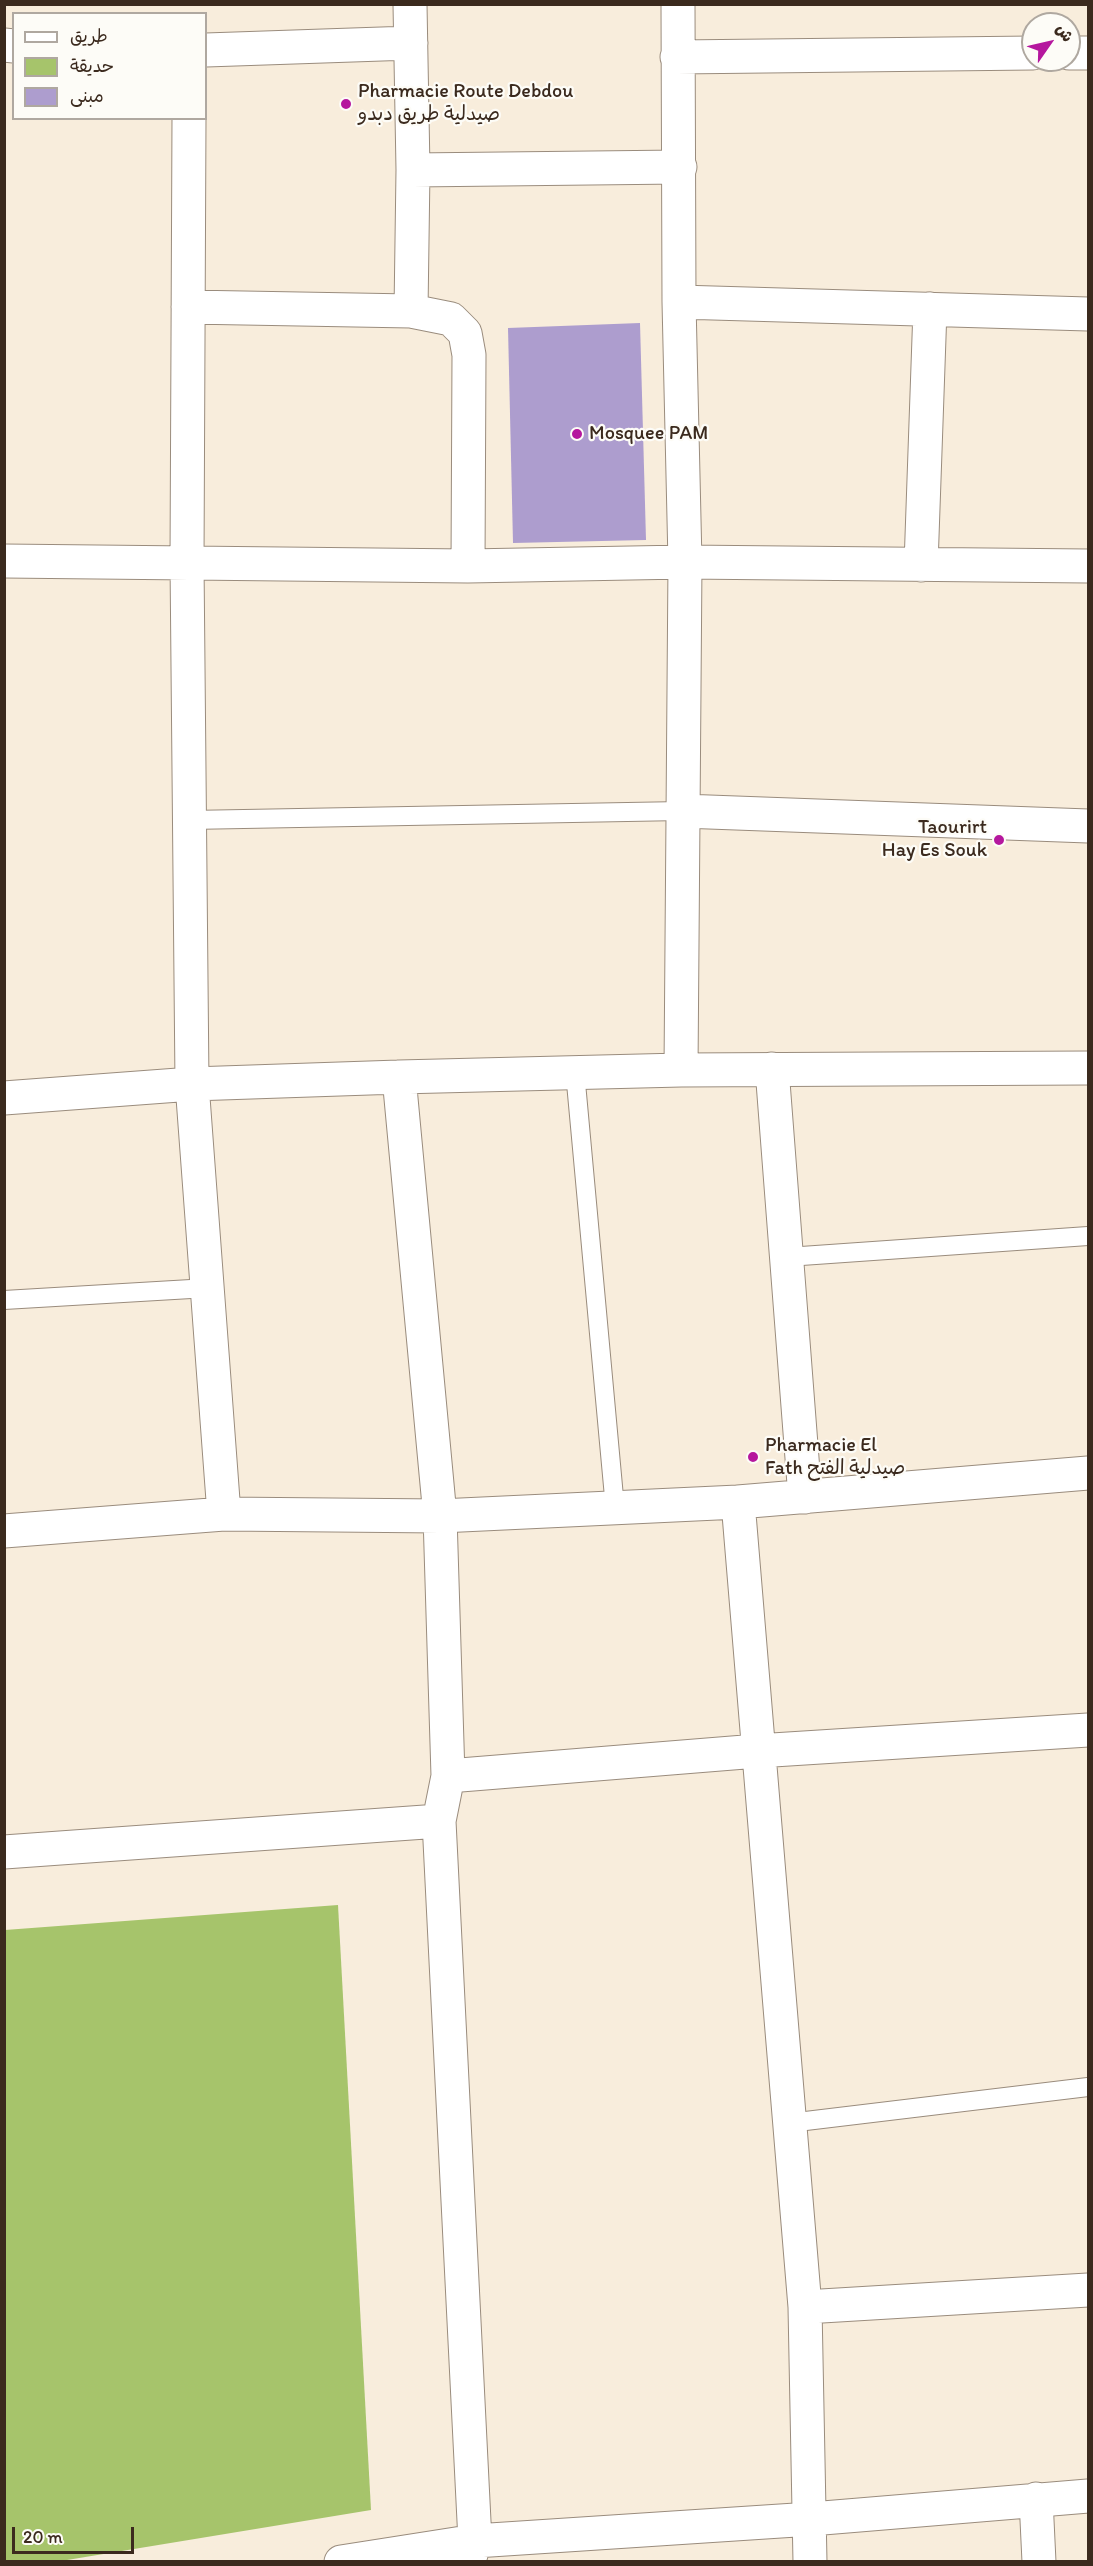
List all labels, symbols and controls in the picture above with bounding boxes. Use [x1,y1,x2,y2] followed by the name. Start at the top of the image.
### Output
[12,12,207,120] legend
[1021,12,1081,72] north arrow
[1052,20,1077,45] text: ش
[70,25,108,47] text: طريق
[70,55,114,77] text: حديقة
[358,80,573,127] place label: Pharmacie Route Debdou صيدلية طريق دبدو
[70,85,104,107] text: مبنى
[339,97,353,111] marker: Pharmacie Route Debdou صيدلية طريق دبدو
[589,422,708,446] place label: Mosquee PAM
[570,427,584,441] marker: Mosquee PAM
[882,816,987,863] place label: Taourirt Hay Es Souk
[992,833,1006,847] marker: Taourirt Hay Es Souk
[765,1434,905,1481] place label: Pharmacie El Fath صيدلية الفتح
[746,1450,760,1464] marker: Pharmacie El Fath صيدلية الفتح
[15,2515,136,2553] scale bar
[23,2526,63,2548] text: 20 m

